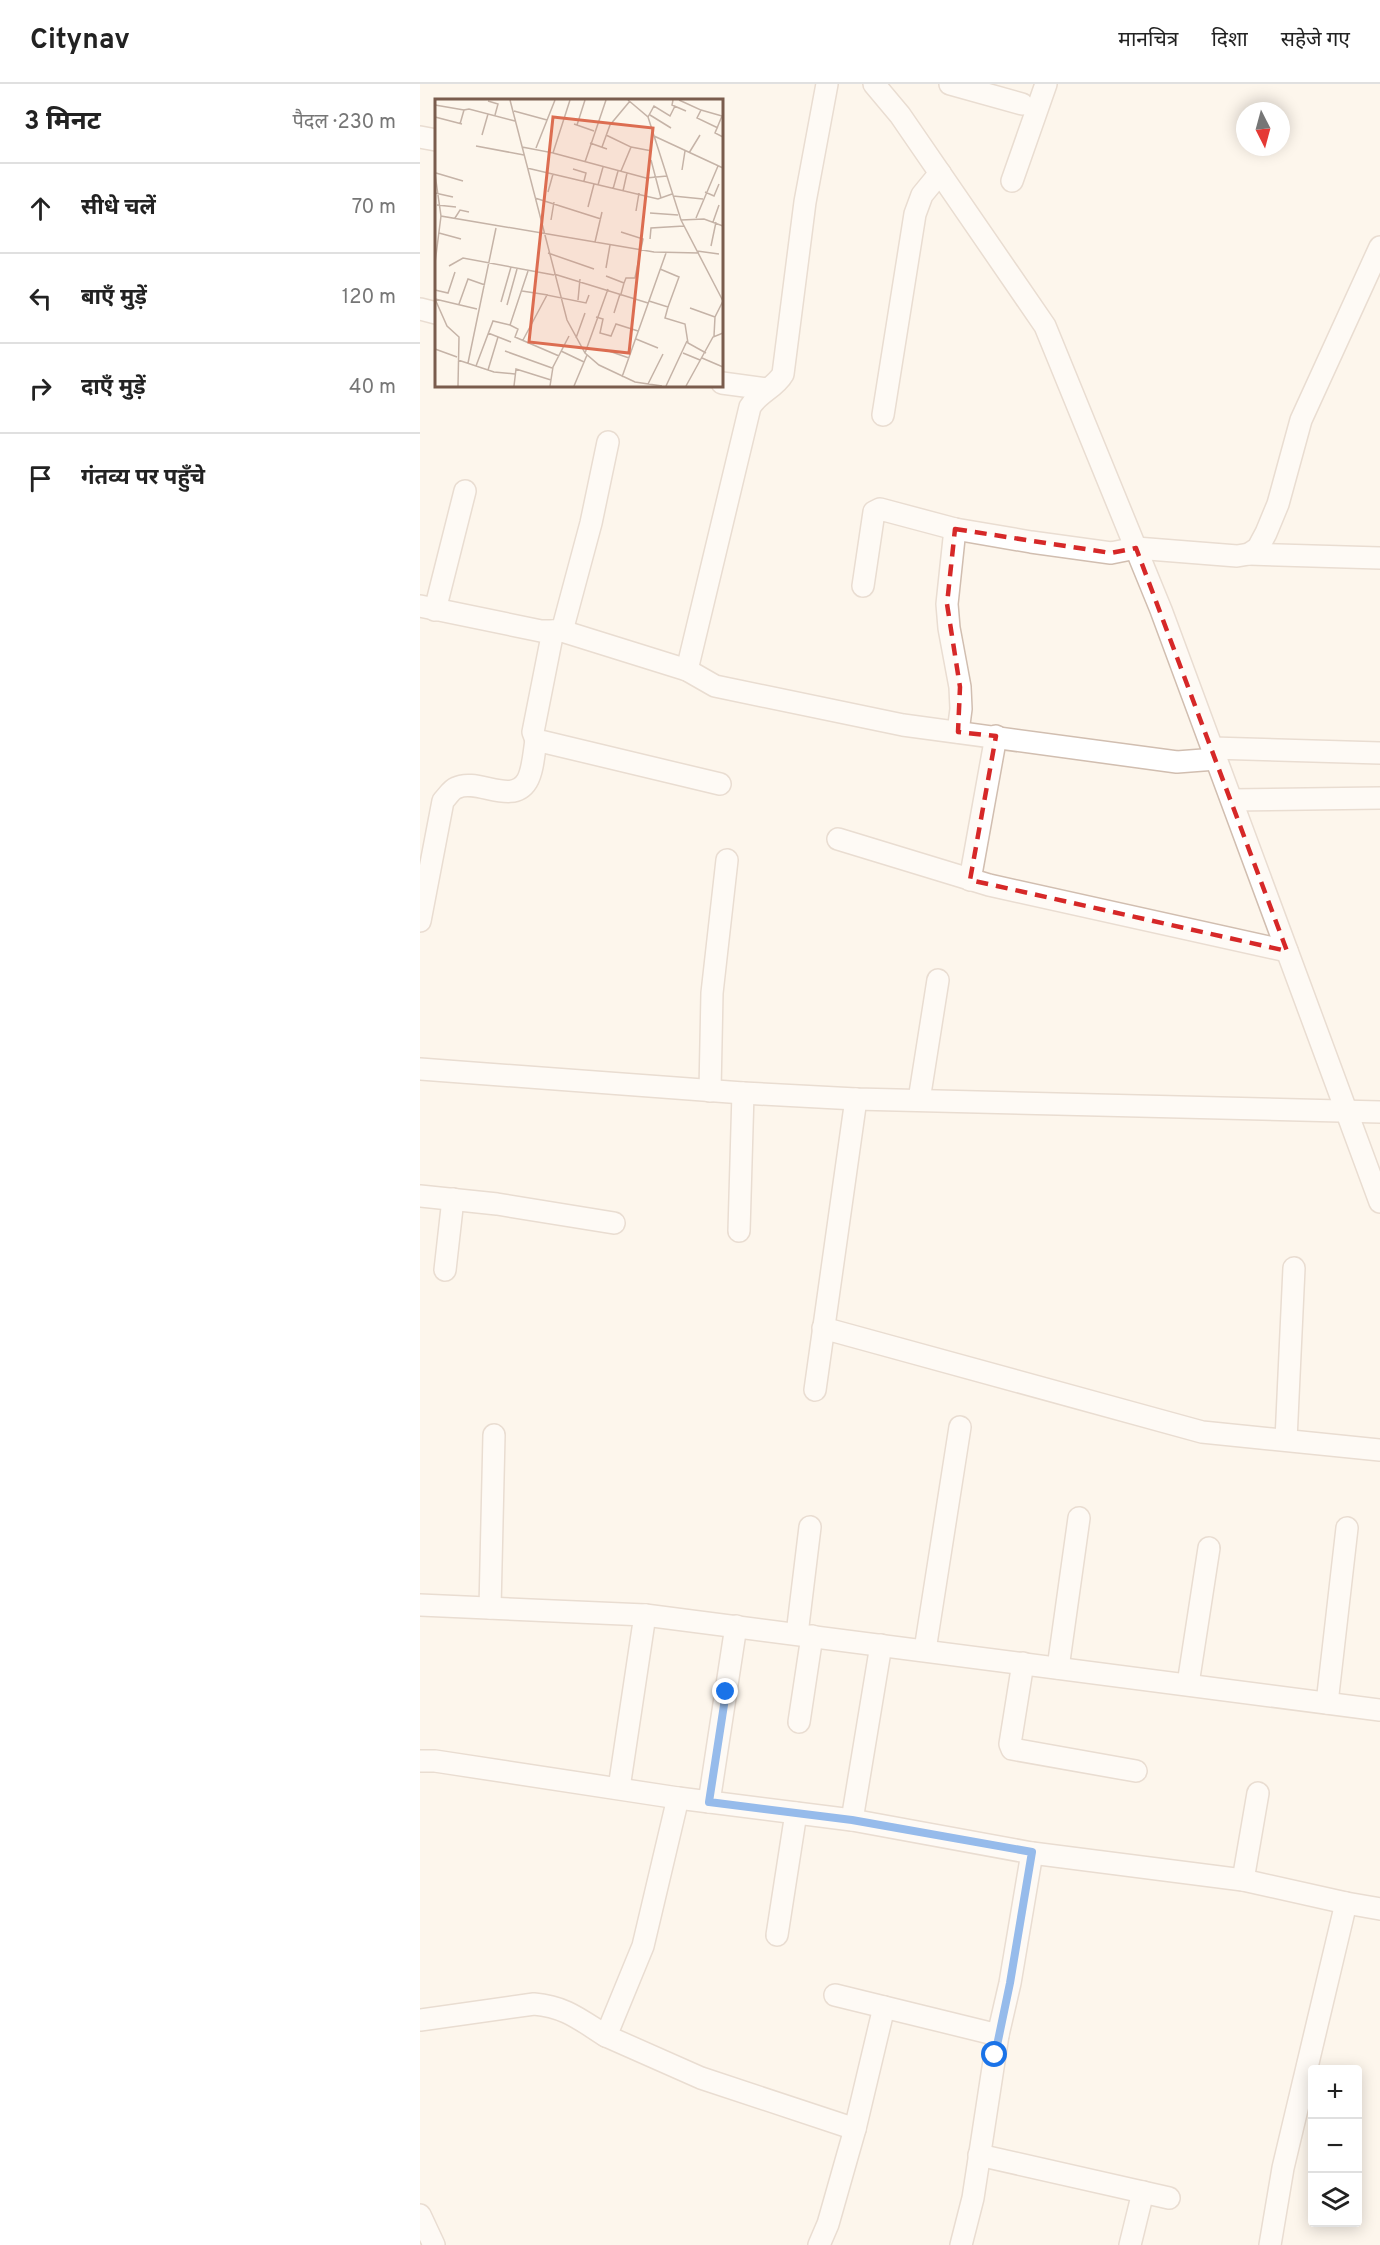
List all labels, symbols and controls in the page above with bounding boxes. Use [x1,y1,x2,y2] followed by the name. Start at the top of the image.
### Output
[30,23,130,59] text: Citynav
[1118,27,1178,54] text: मानचित्र
[1211,27,1248,54] text: दिशा
[1281,27,1350,54] text: सहेजे गए
[435,99,723,387] inset map
[1236,102,1290,156] north arrow
[24,106,101,139] text: 3 मिनट
[293,110,396,136] text: पैदल · 230 m
[24,192,57,225] icon: ahead
[81,195,156,222] text: सीधे चलें
[352,195,396,221] text: 70 m
[24,282,57,315] icon: left
[81,285,147,312] text: बाएँ मुड़ें
[342,285,396,311] text: 120 m
[24,372,57,405] icon: right
[81,375,146,402] text: दाएँ मुड़ें
[349,375,396,401] text: 40 m
[24,462,57,495] icon: arrive
[81,465,205,492] text: गंतव्य पर पहुँचे
[712,1678,738,1704] route end
[981,2041,1007,2067] route start
[1308,2065,1362,2227] map controls
[1308,2065,1362,2119] button: +
[1308,2119,1362,2173] button: −
[1308,2173,1362,2227] button: layers

